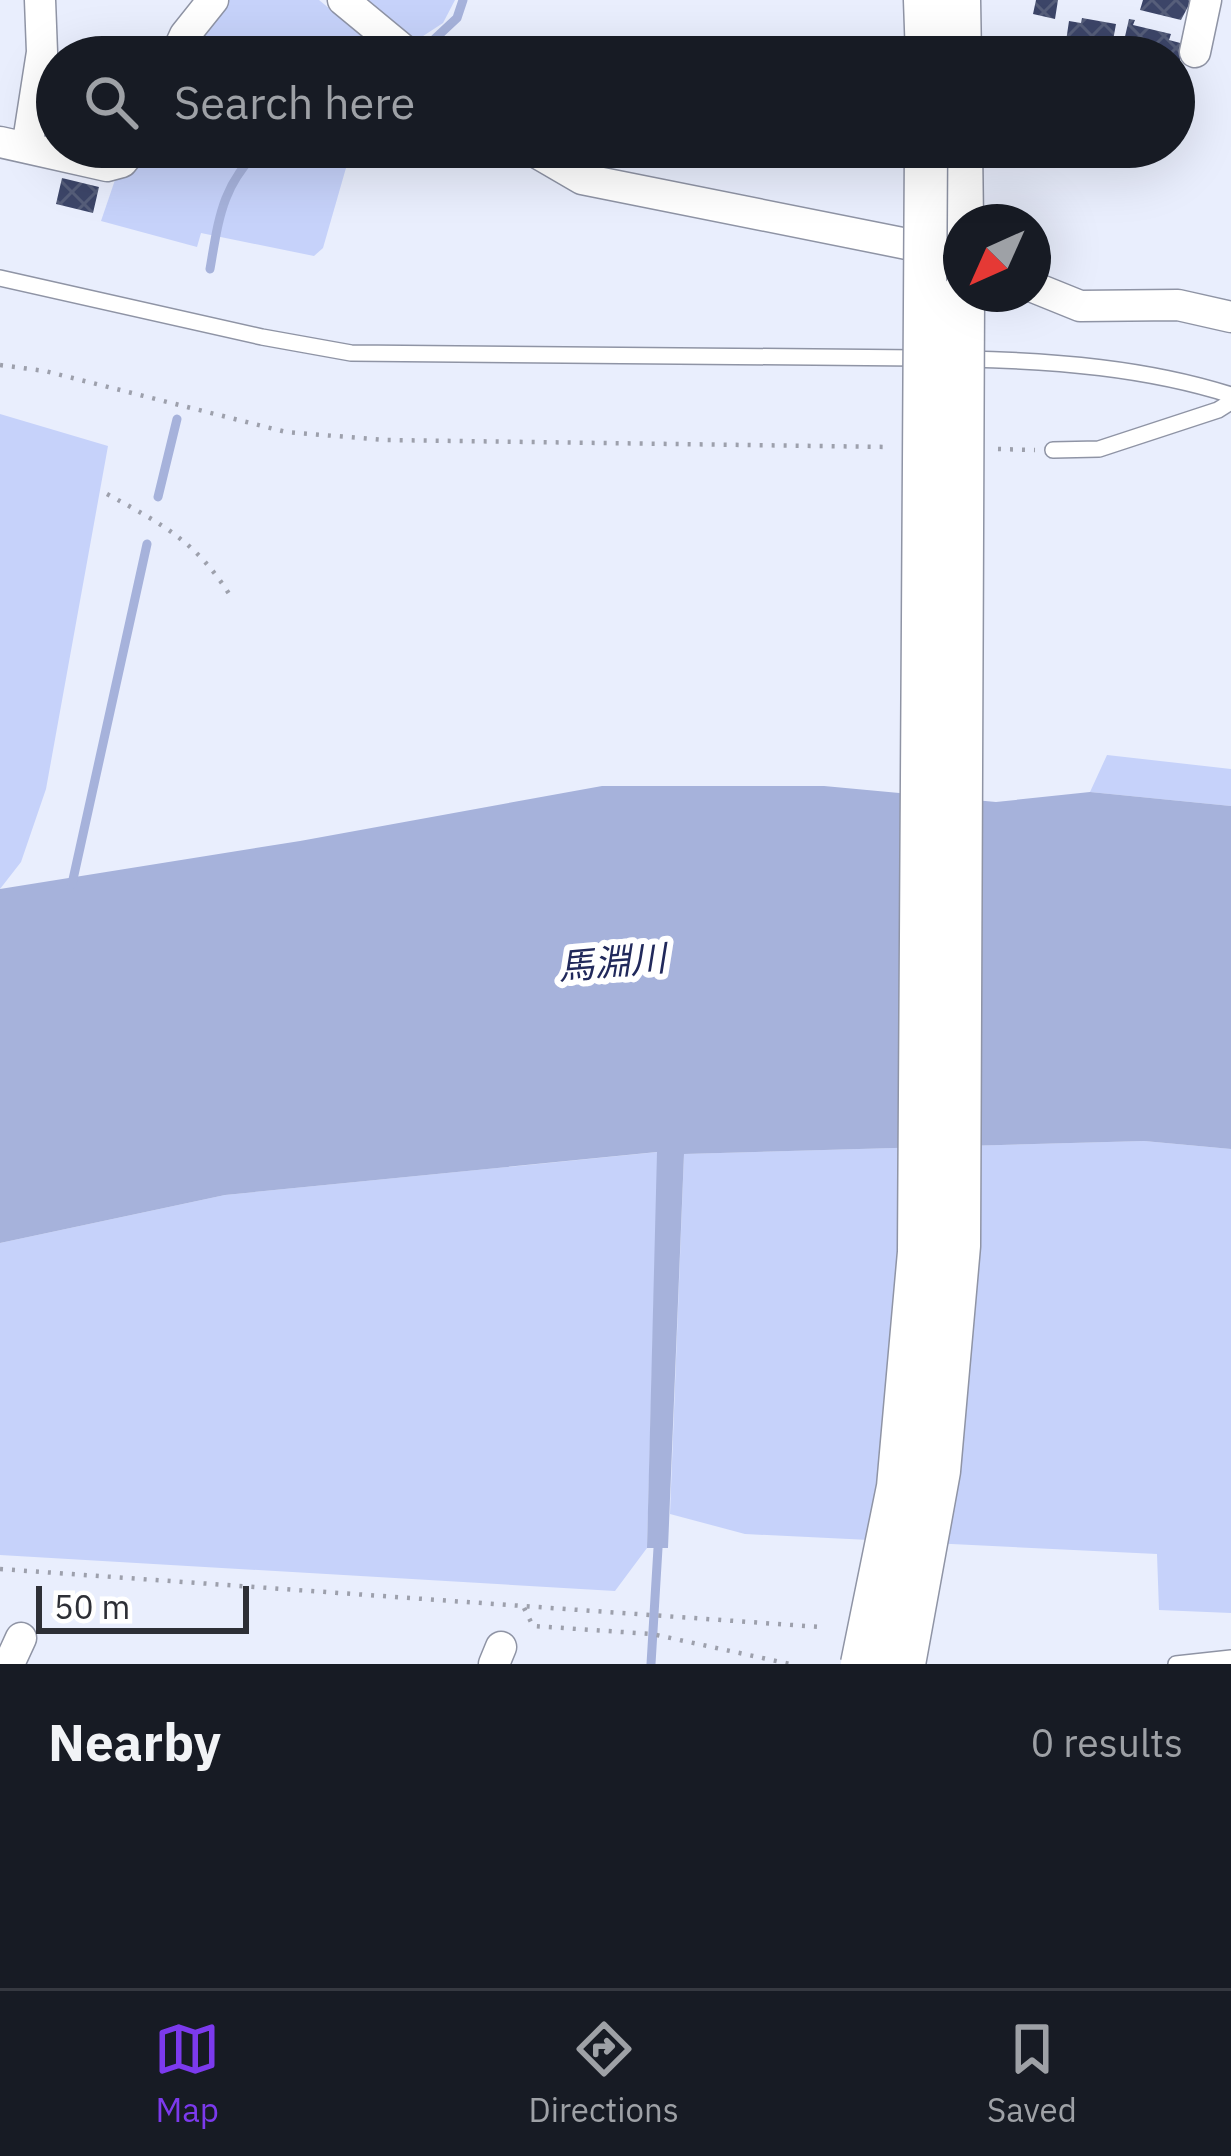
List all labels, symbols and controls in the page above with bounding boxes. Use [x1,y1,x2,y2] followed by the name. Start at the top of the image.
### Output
[36,36,1195,168] search box
[78,69,144,135] icon: search
[174,73,415,131] text: Search here
[943,204,1051,312] north arrow
[556,933,672,990] water label: 馬淵川
[36,1580,249,1633] scale bar
[54,1585,130,1628] text: 50 m
[48,1709,221,1775] text: Nearby
[1031,1717,1183,1768] text: 0 results
[154,2016,220,2131] tab: Map
[529,2016,679,2131] tab: Directions
[987,2016,1077,2131] tab: Saved

